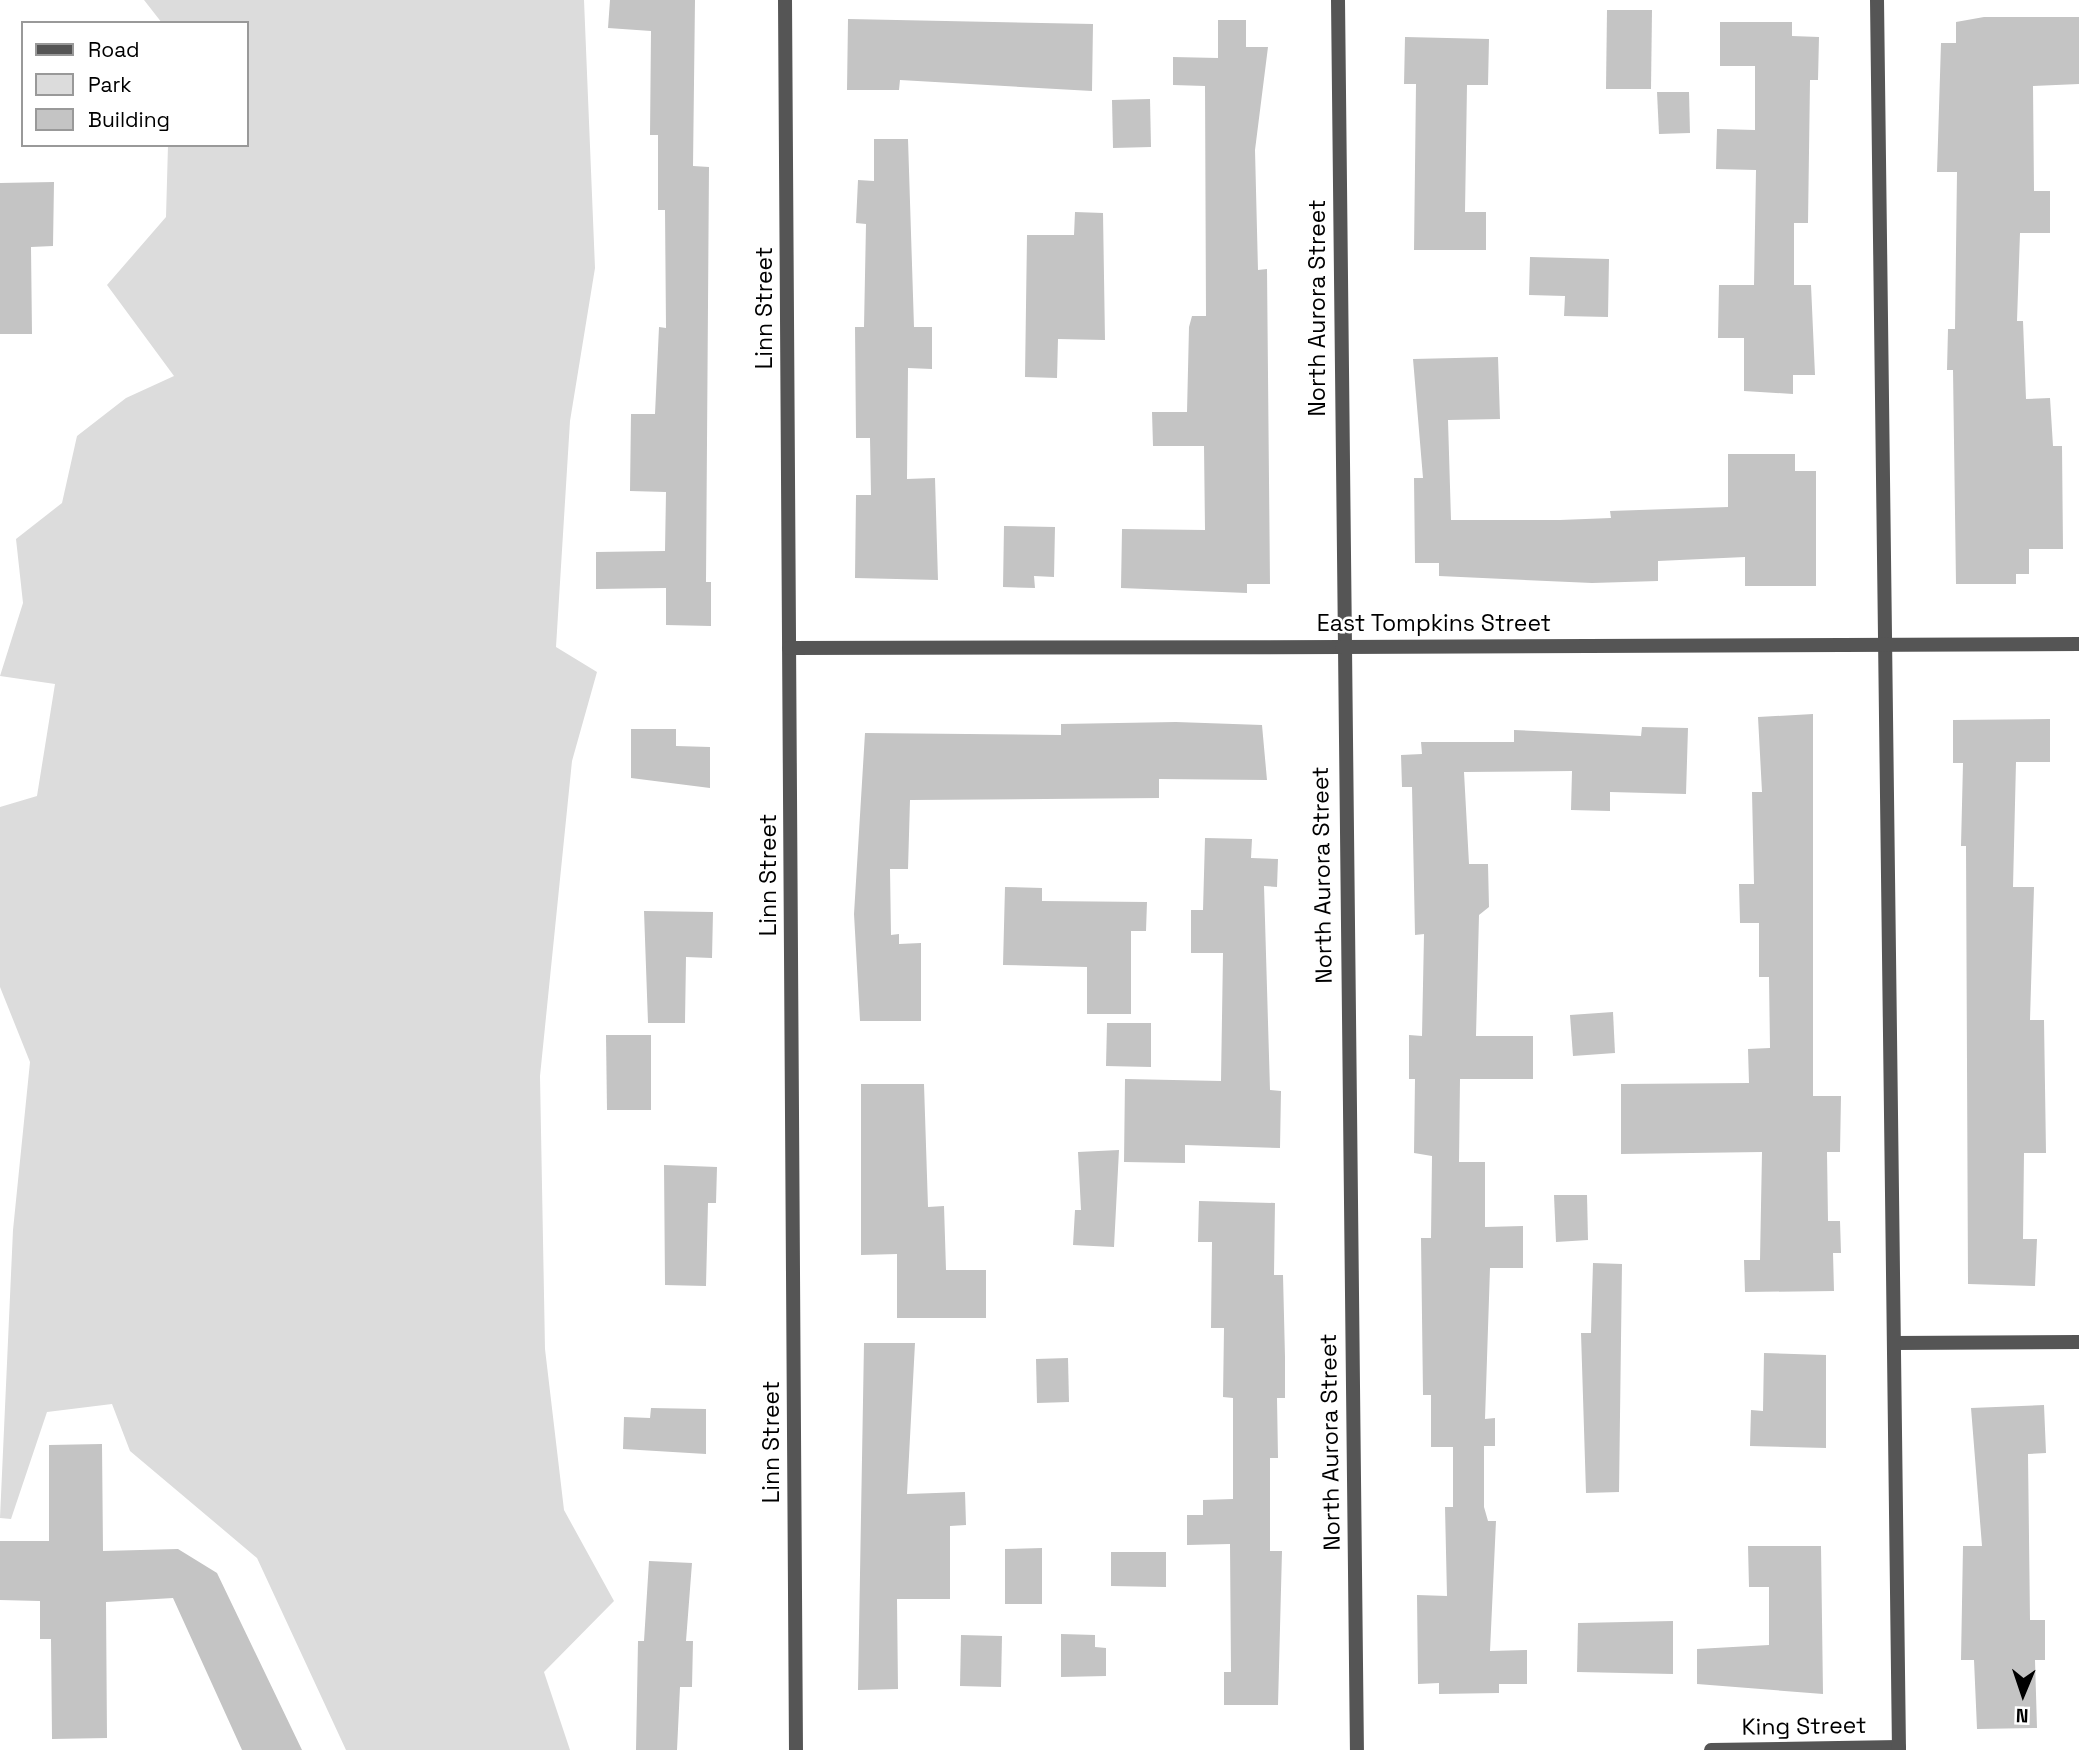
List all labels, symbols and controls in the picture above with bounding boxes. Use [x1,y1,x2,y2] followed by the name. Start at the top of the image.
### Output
[21,21,248,147] legend
[88,36,140,63] text: Road
[88,71,132,98] text: Park
[88,106,170,133] text: Building
[1303,199,1331,417] street label: North Aurora Street
[750,247,778,369] street label: Linn Street
[1317,609,1551,637] street label: East Tompkins Street
[1306,766,1338,984] street label: North Aurora Street
[754,814,782,936] street label: Linn Street
[1314,1333,1346,1551] street label: North Aurora Street
[757,1381,785,1503] street label: Linn Street
[1988,1659,2058,1729] north arrow
[2015,1703,2029,1728] text: N
[1741,1711,1867,1741] street label: King Street

